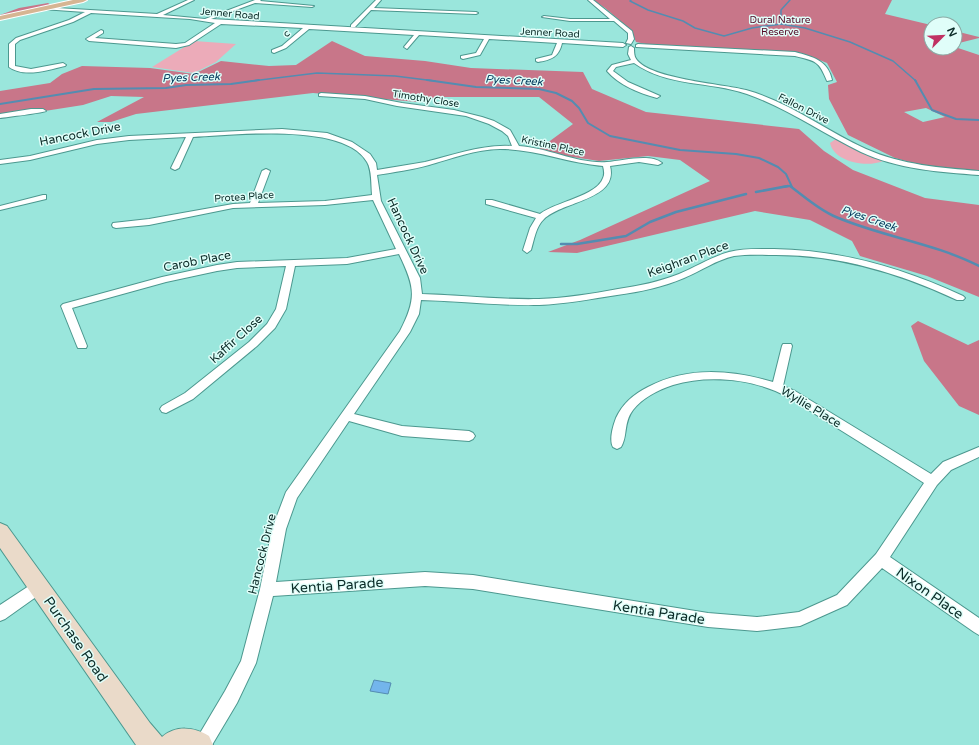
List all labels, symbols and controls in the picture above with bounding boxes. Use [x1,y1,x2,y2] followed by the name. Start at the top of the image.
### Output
[200,5,260,23] street label: Jenner Road
[750,14,811,38] park label: Dural Nature Reserve
[923,16,963,56] north arrow
[520,25,580,41] street label: Jenner Road
[944,25,959,39] text: N
[281,27,293,40] street label: c
[162,70,221,85] water label: Pyes Creek
[485,72,544,89] water label: Pyes Creek
[392,88,460,110] street label: Timothy Close
[776,91,831,127] street label: Fallon Drive
[38,119,122,149] street label: Hancock Drive
[520,133,586,159] street label: Kristine Place
[214,189,275,205] street label: Protea Place
[384,196,432,276] street label: Hancock Drive
[839,203,899,234] water label: Pyes Creek
[646,238,731,280] street label: Keighran Place
[162,248,232,274] street label: Carob Place
[207,312,265,366] street label: Kaffir Close
[778,383,844,431] street label: Wyllie Place
[245,512,279,596] street label: Hancock Drive
[893,564,967,623] street label: Nixon Place
[290,574,384,597] street label: Kentia Parade
[40,593,111,685] street label: Purchase Road
[612,597,706,628] street label: Kentia Parade

